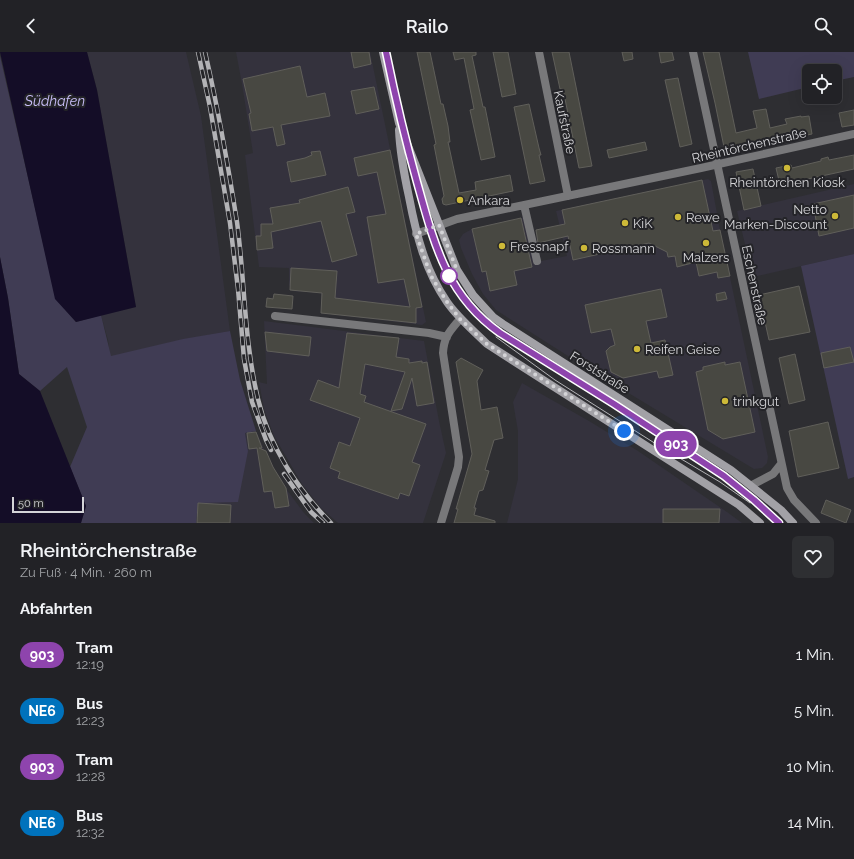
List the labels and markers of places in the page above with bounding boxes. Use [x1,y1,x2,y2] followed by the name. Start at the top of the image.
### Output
[782,163,792,173] marker: Rheintörchen Kiosk
[729,175,845,190] place label: Rheintörchen Kiosk
[468,193,510,208] place label: Ankara
[455,195,465,205] marker: Ankara
[724,202,828,232] place label: Netto Marken-Discount
[686,210,720,225] place label: Rewe
[830,211,840,221] marker: Netto Marken-Discount
[673,212,683,222] marker: Rewe
[633,216,653,231] place label: KiK
[620,218,630,228] marker: KiK
[701,238,711,248] marker: Malzers
[510,239,569,254] place label: Fressnapf
[497,241,507,251] marker: Fressnapf
[592,241,655,256] place label: Rossmann
[579,243,589,253] marker: Rossmann
[683,250,729,265] place label: Malzers
[440,267,458,285] unlabelled marker
[645,342,720,357] place label: Reifen Geise
[632,344,642,354] marker: Reifen Geise
[733,394,780,409] place label: trinkgut
[720,396,730,406] marker: trinkgut

